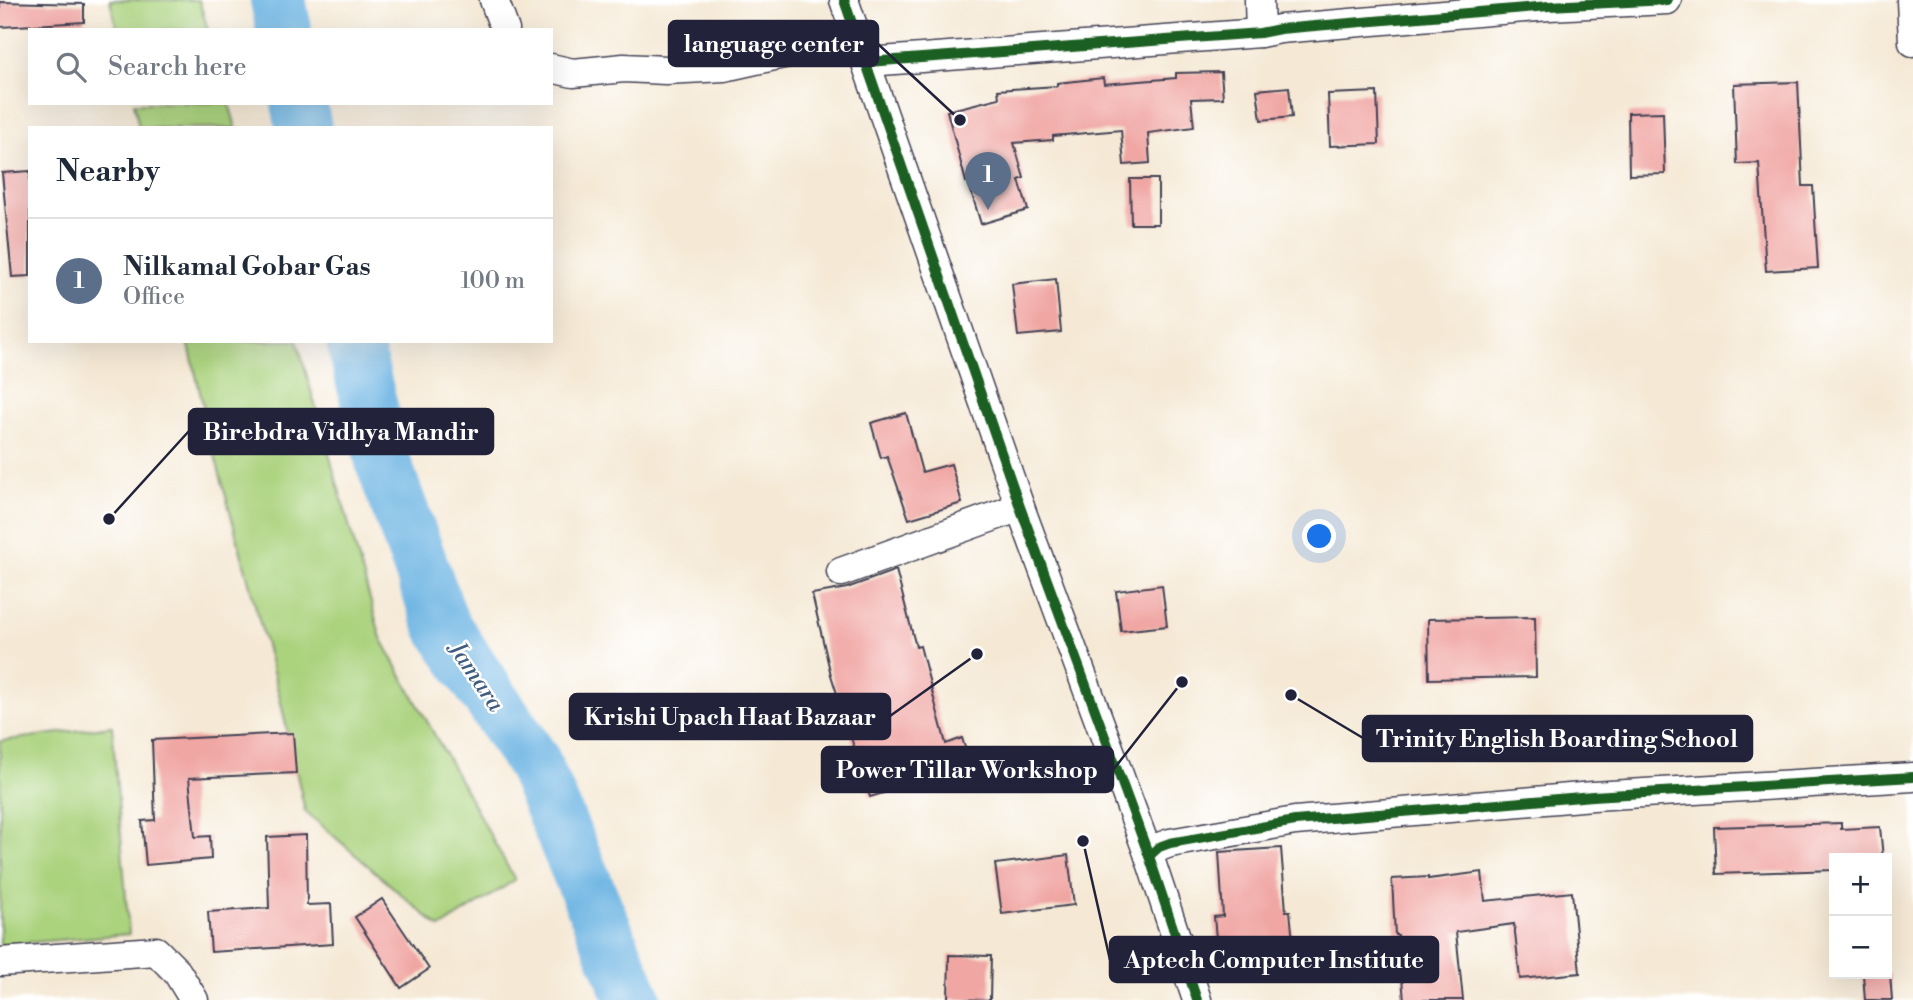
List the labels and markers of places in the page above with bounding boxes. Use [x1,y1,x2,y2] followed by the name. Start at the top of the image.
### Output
[669,21,878,66] callout: language center
[965,152,1011,210] pin: 1
[189,409,493,454] callout: Birebdra Vidhya Mandir
[570,694,890,739] callout: Krishi Upach Haat Bazaar
[1363,716,1752,761] callout: Trinity English Boarding School
[822,747,1113,792] callout: Power Tillar Workshop
[1110,937,1438,982] callout: Aptech Computer Institute

